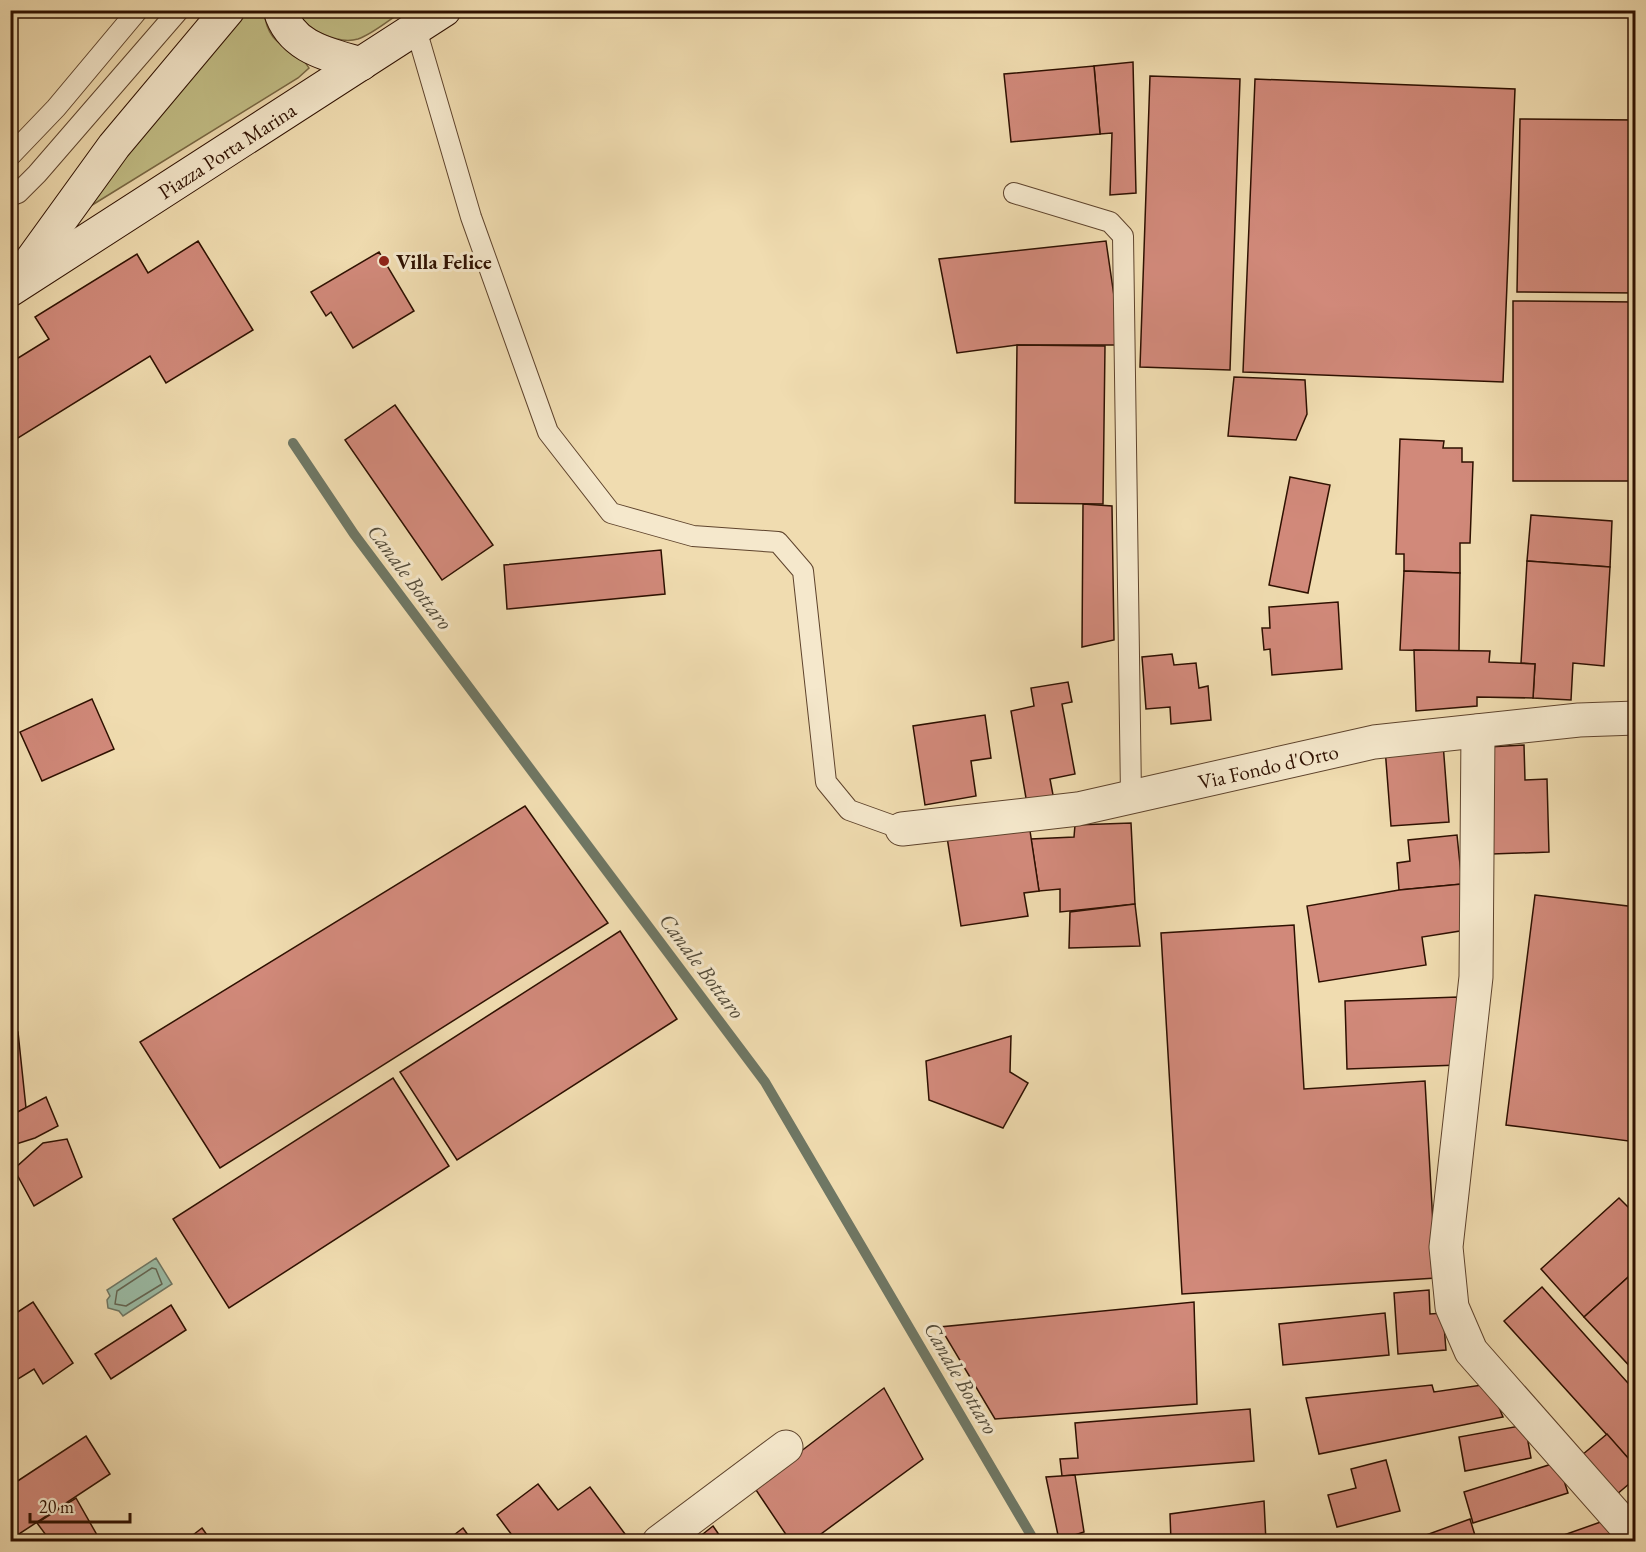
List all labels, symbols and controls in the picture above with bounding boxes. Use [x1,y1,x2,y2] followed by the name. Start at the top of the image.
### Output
[153,95,301,205] street label: Piazza Porta Marina
[396,248,492,275] place label: Villa Felice
[377,254,391,268] marker: Villa Felice
[361,518,459,636] water label: Canale Bottaro
[1195,737,1341,795] street label: Via Fondo d'Orto
[653,907,751,1025] water label: Canale Bottaro
[917,1317,1005,1439] water label: Canale Bottaro
[30,1486,130,1524] scale bar
[39,1495,74,1518] text: 20 m

